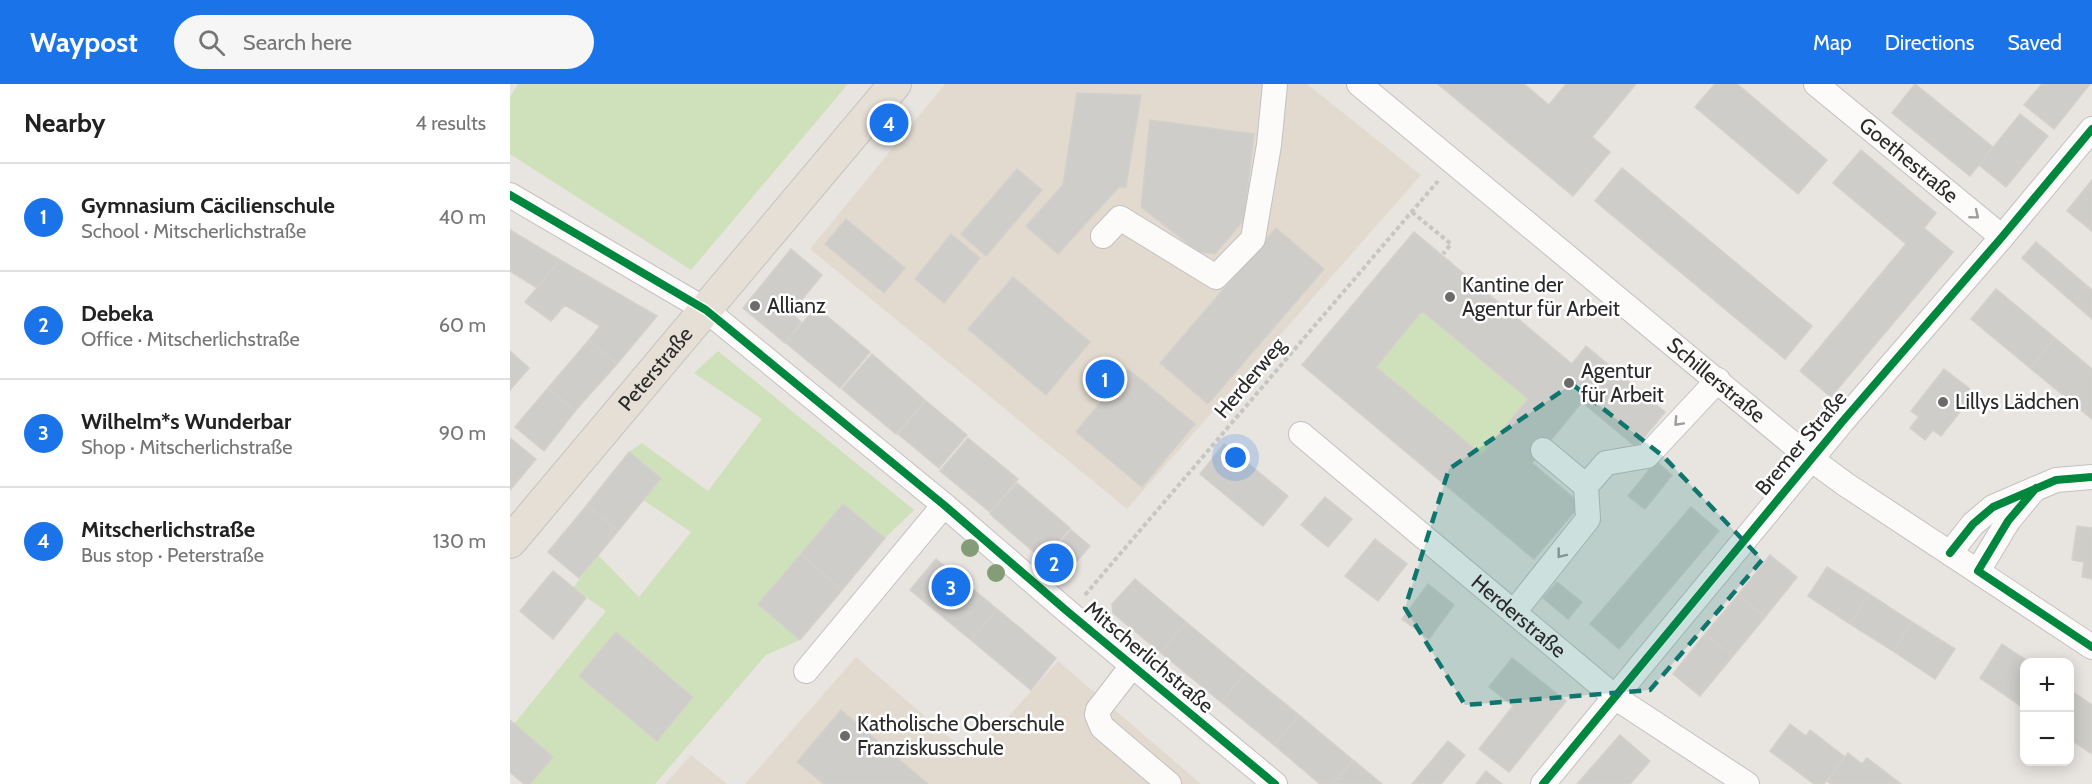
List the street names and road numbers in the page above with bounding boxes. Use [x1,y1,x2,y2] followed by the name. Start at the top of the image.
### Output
[1854,112,1964,208] street label: Goethestraße
[613,321,698,416] street label: Peterstraße
[1209,332,1291,423] street label: Herderweg
[1662,332,1771,428] street label: Schillerstraße
[1750,385,1852,500] street label: Bremer Straße
[1467,569,1572,663] street label: Herderstraße
[1080,595,1219,718] street label: Mitscherlichstraße

